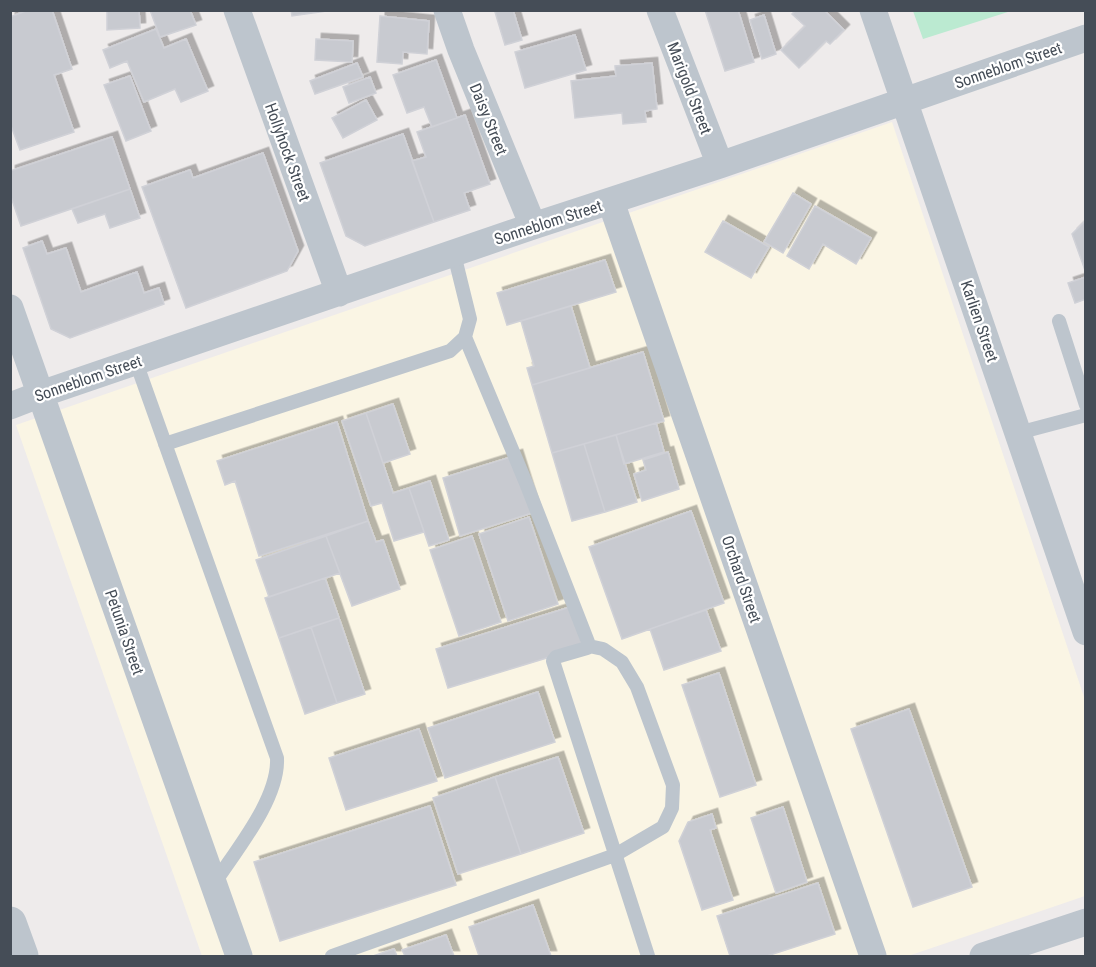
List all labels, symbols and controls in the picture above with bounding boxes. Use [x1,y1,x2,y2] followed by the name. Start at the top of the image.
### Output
[952,38,1065,93] street label: Sonneblom Street
[663,39,716,137] street label: Marigold Street
[466,81,512,158] street label: Daisy Street
[261,100,314,204] street label: Hollyhock Street
[492,196,605,249] street label: Sonneblom Street
[957,278,1002,365] street label: Karlien Street
[32,351,145,406] street label: Sonneblom Street
[718,533,765,626] street label: Orchard Street
[101,587,148,678] street label: Petunia Street

